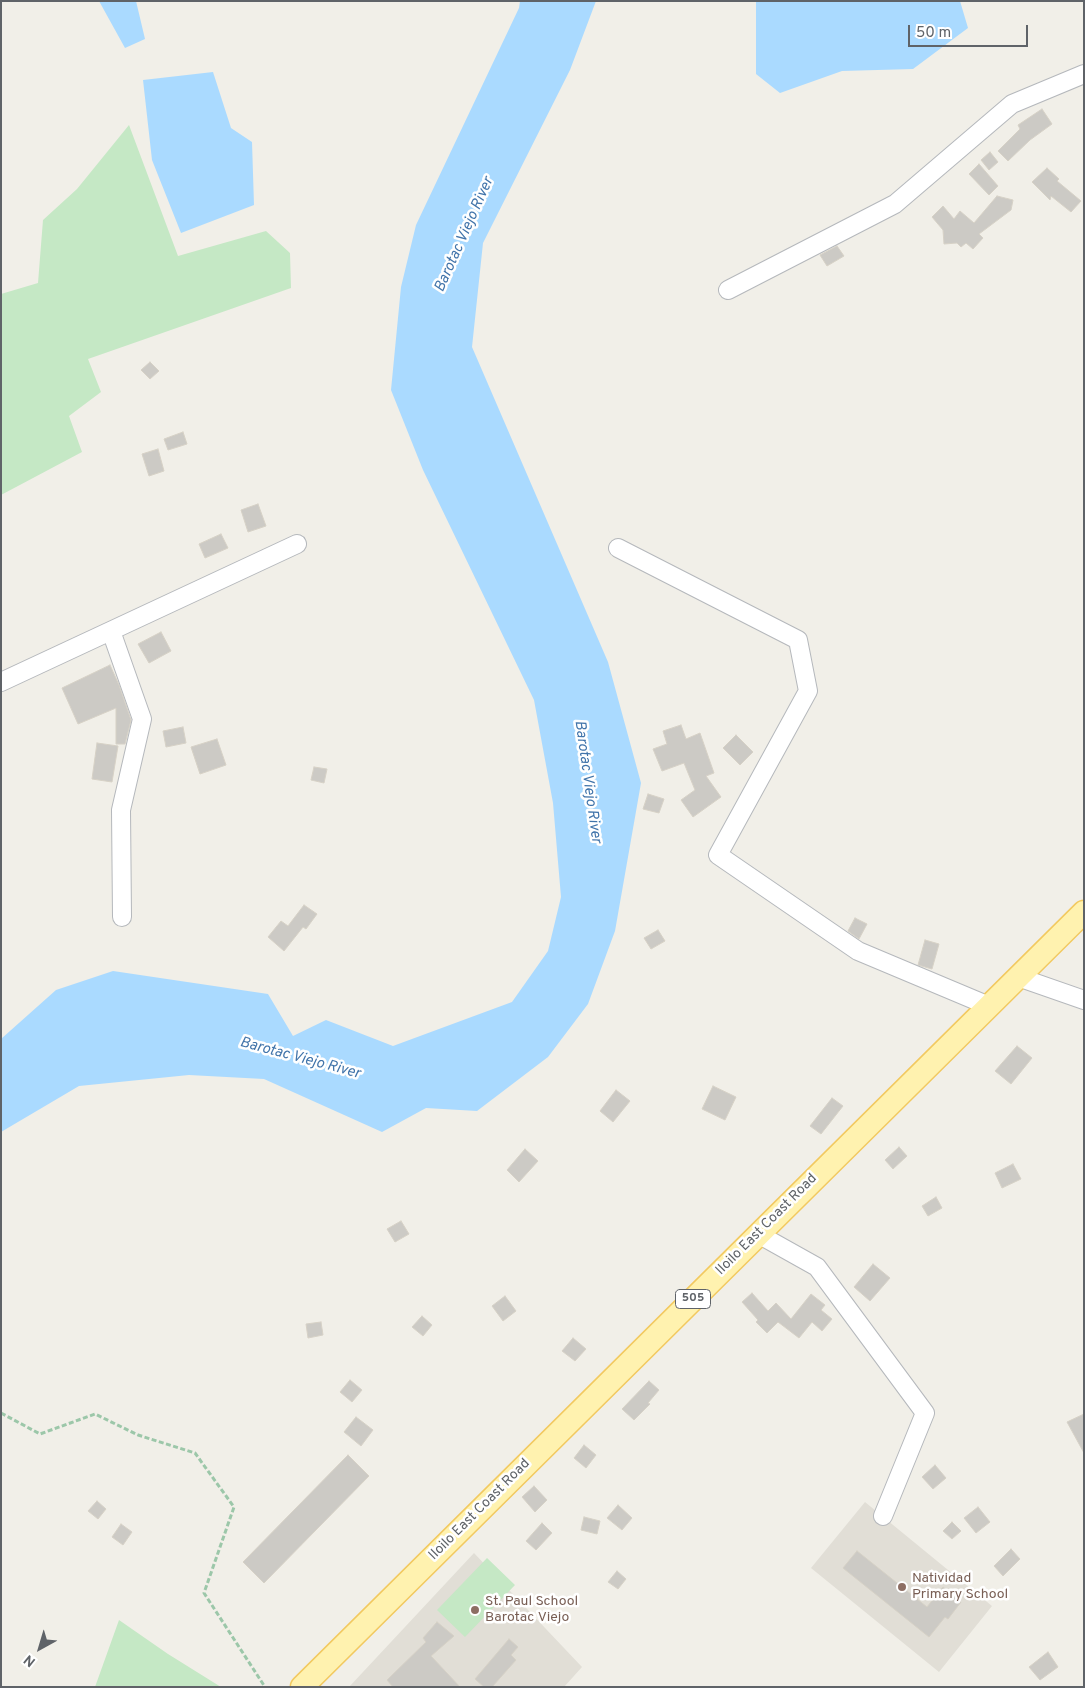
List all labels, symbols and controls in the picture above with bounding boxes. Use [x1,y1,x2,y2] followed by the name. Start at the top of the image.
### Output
[910,15,1030,47] scale bar
[916,24,951,43] text: 50 m
[432,175,498,295] water label: Barotac Viejo River
[569,719,605,845] water label: Barotac Viejo River
[238,1034,362,1084] water label: Barotac Viejo River
[713,1171,821,1279] street label: Iloilo East Coast Road
[676,1290,710,1308] road number: 505
[426,1456,534,1564] street label: Iloilo East Coast Road
[912,1571,1008,1604] place label: Natividad Primary School
[896,1581,908,1593] marker: Natividad Primary School
[485,1594,578,1626] place label: St. Paul School Barotac Viejo
[469,1604,481,1616] marker: St. Paul School Barotac Viejo
[15,1623,65,1673] north arrow
[21,1650,40,1670] text: N

